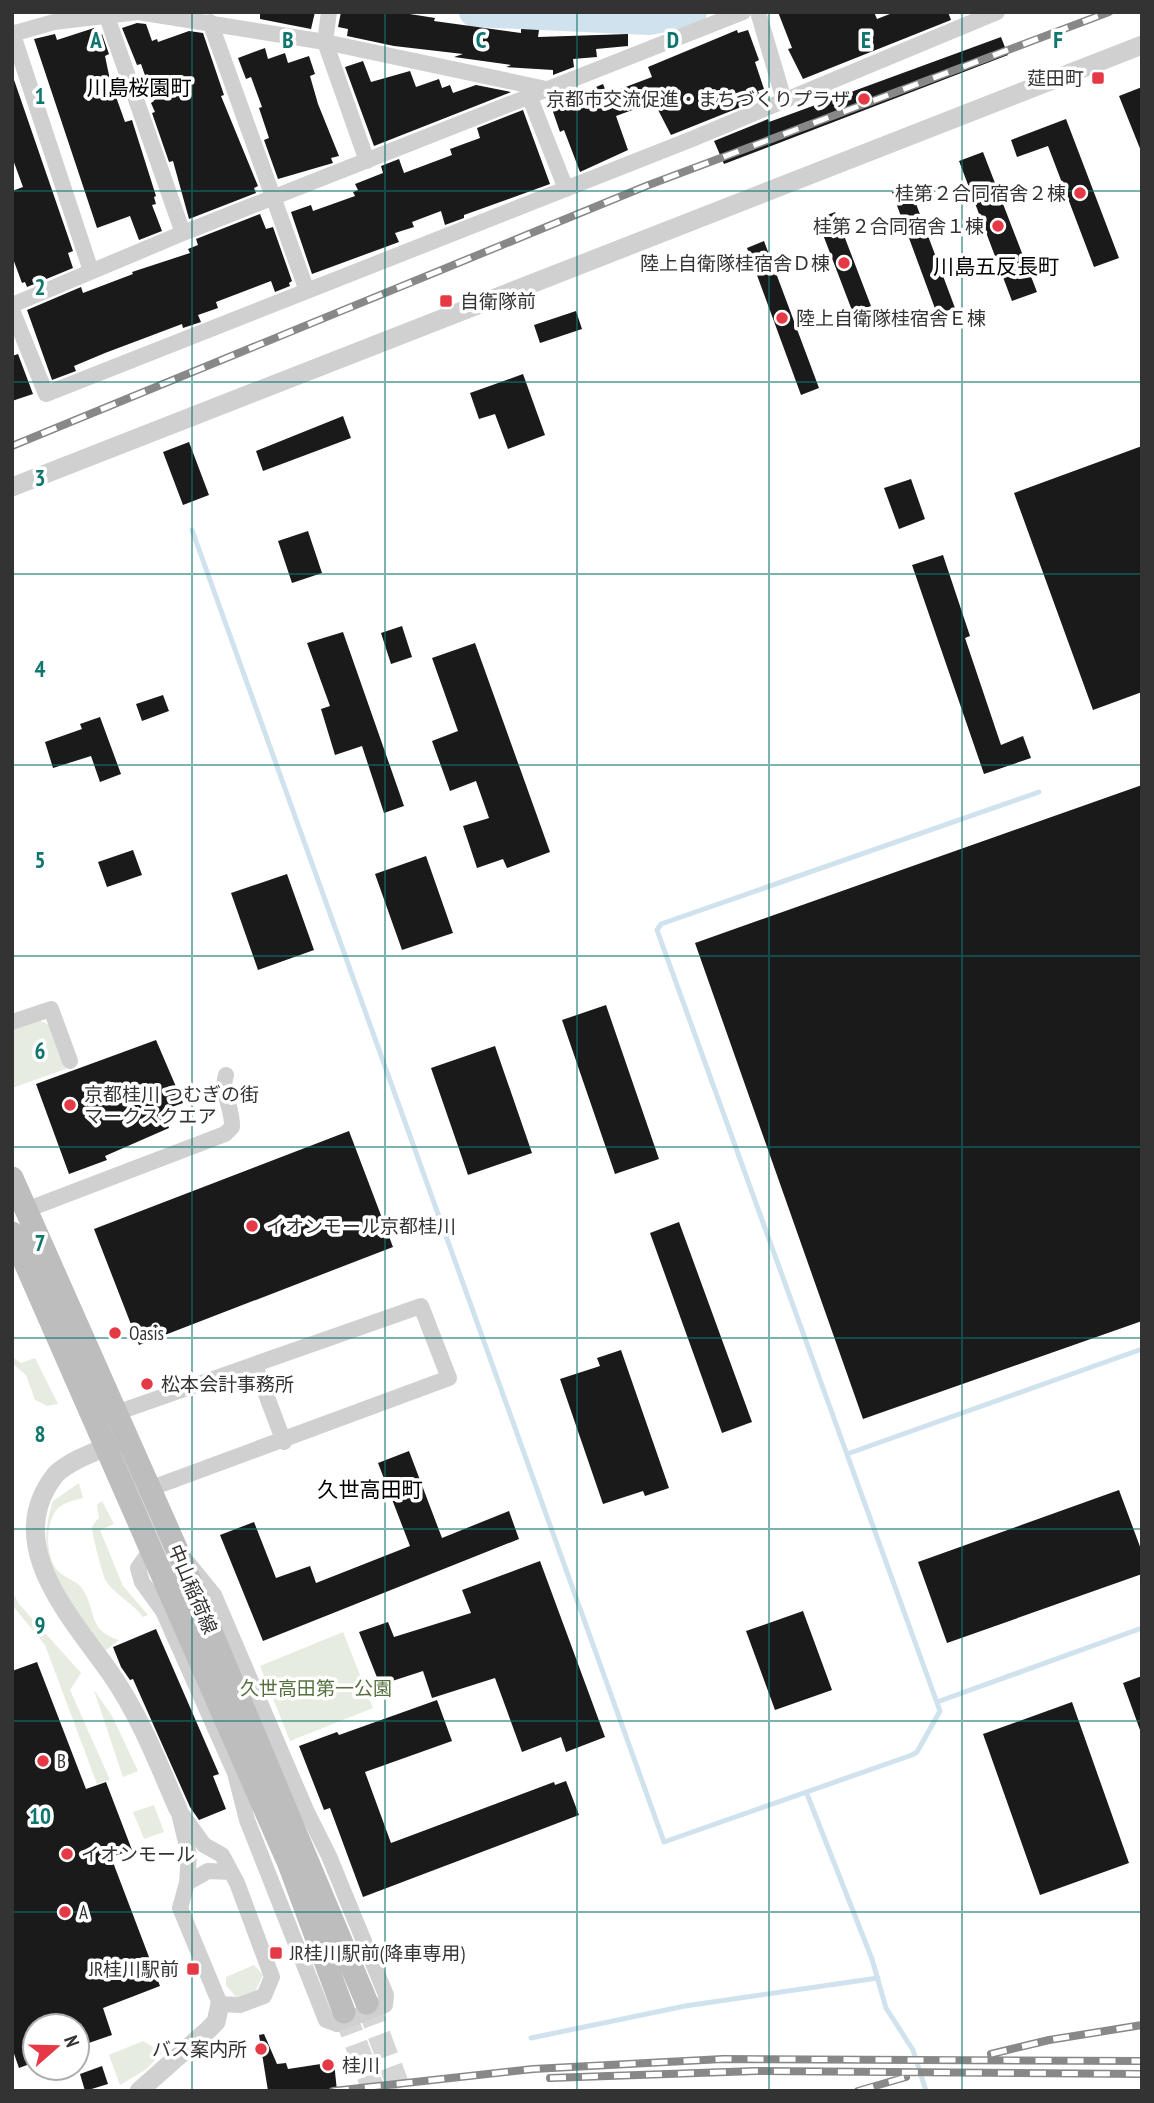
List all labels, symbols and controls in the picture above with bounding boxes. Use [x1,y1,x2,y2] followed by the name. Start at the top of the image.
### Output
[89,25,102,54] text: A
[282,25,294,54] text: B
[476,25,487,54] text: C
[667,25,679,54] text: D
[861,25,871,54] text: E
[1053,25,1063,54] text: F
[1027,66,1084,90] place label: 莚田町
[1090,70,1106,86] marker: 莚田町
[87,74,192,101] district label: 川島桜園町
[35,81,46,110] text: 1
[546,87,850,111] place label: 京都市交流促進・まちづくりプラザ
[856,91,872,107] marker: 京都市交流促進・まちづくりプラザ
[895,181,1066,205] place label: 桂第２合同宿舎２棟
[1072,185,1088,201] marker: 桂第２合同宿舎２棟
[813,214,984,238] place label: 桂第２合同宿舎１棟
[990,218,1006,234] marker: 桂第２合同宿舎１棟
[640,251,830,275] place label: 陸上自衛隊桂宿舎Ｄ棟
[933,253,1059,280] district label: 川島五反長町
[836,255,852,271] marker: 陸上自衛隊桂宿舎Ｄ棟
[35,272,46,301] text: 2
[460,289,536,313] place label: 自衛隊前
[438,293,454,309] marker: 自衛隊前
[796,306,986,330] place label: 陸上自衛隊桂宿舎Ｅ棟
[774,310,790,326] marker: 陸上自衛隊桂宿舎Ｅ棟
[35,463,46,492] text: 3
[35,654,46,683] text: 4
[35,845,46,874] text: 5
[35,1036,46,1065] text: 6
[84,1082,259,1128] place label: 京都桂川 つむぎの街 マークスクエア
[62,1097,78,1113] marker: 京都桂川 つむぎの街 マークスクエア
[266,1214,456,1238] place label: イオンモール京都桂川
[244,1218,260,1234] marker: イオンモール京都桂川
[35,1228,46,1257] text: 7
[129,1321,164,1345] place label: Oasis
[107,1325,123,1341] marker: Oasis
[161,1372,294,1396] place label: 松本会計事務所
[139,1376,155,1392] marker: 松本会計事務所
[35,1419,46,1448] text: 8
[318,1476,423,1503] district label: 久世高田町
[163,1541,223,1637] street label: 中山稲荷線
[35,1610,46,1639] text: 9
[240,1676,392,1700] park label: 久世高田第一公園
[57,1749,66,1773] place label: B
[35,1753,51,1769] marker: B
[29,1801,51,1830] text: 10
[81,1842,195,1866] place label: イオンモール
[59,1846,75,1862] marker: イオンモール
[79,1900,88,1924] place label: A
[57,1904,73,1920] marker: A
[289,1941,465,1965] place label: JR桂川駅前(降車専用)
[268,1945,284,1961] marker: JR桂川駅前(降車専用)
[88,1957,179,1981] place label: JR桂川駅前
[185,1961,201,1977] marker: JR桂川駅前
[21,2012,91,2082] north arrow
[59,2032,85,2050] text: N
[152,2037,247,2061] place label: バス案内所
[253,2041,269,2057] marker: バス案内所
[342,2053,380,2077] place label: 桂川
[320,2057,336,2073] marker: 桂川

